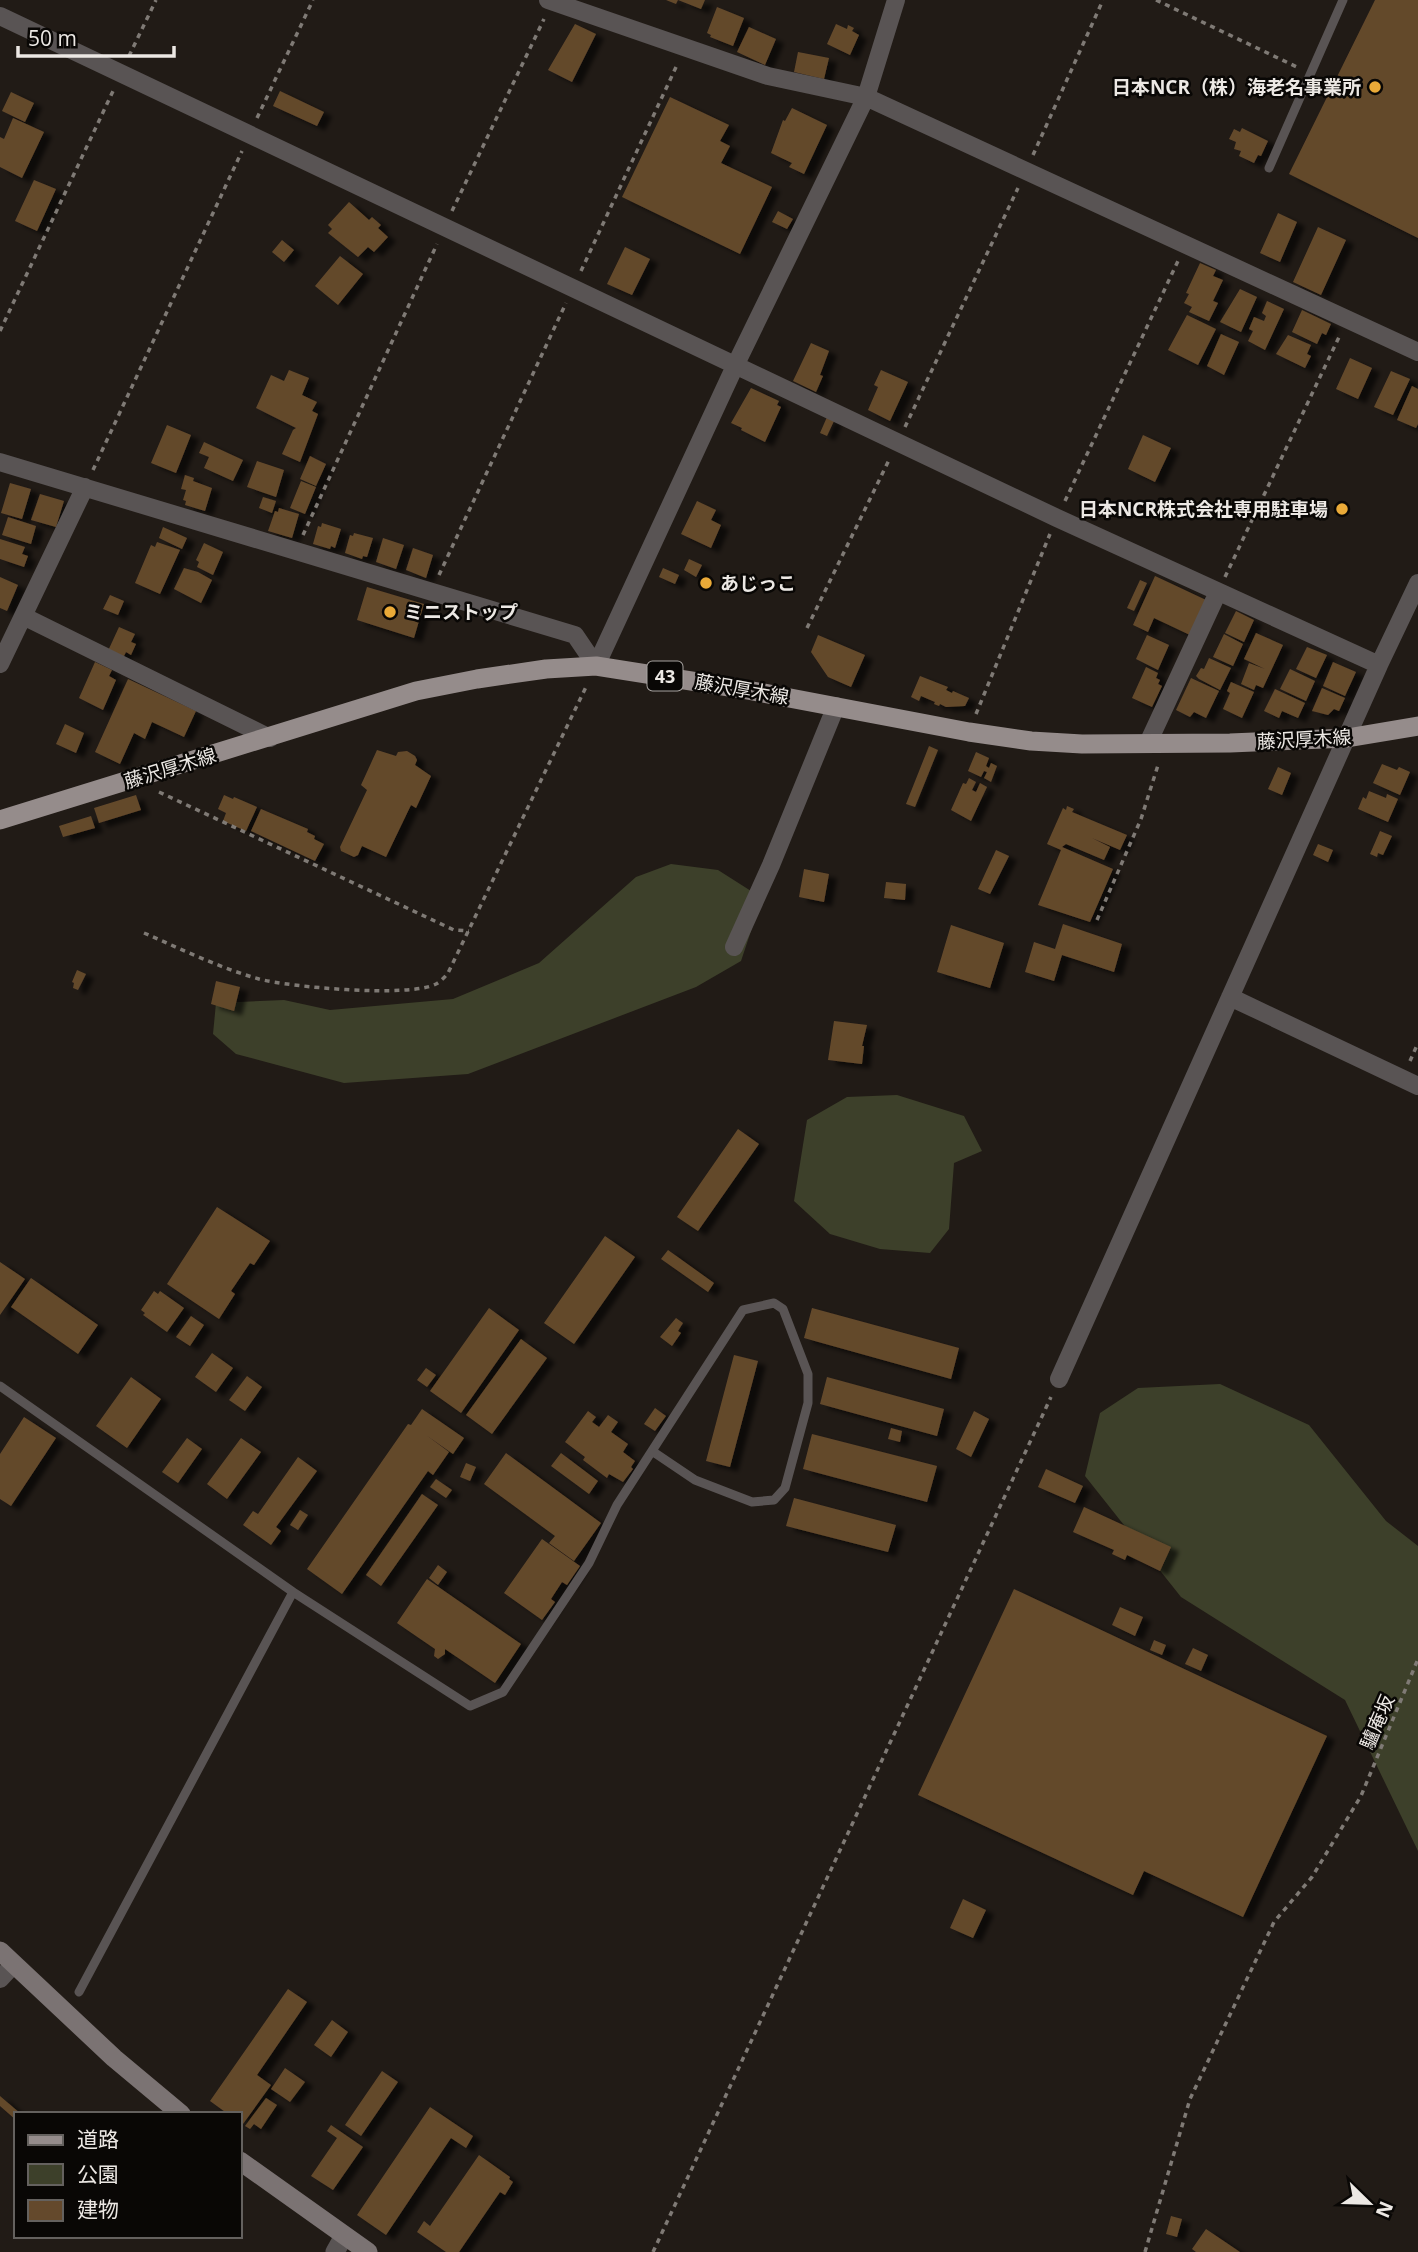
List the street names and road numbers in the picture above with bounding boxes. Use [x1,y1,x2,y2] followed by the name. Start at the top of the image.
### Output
[648,662,682,690] road number: 43
[693,668,791,710] street label: 藤沢厚木線
[1256,724,1352,754] street label: 藤沢厚木線
[121,742,219,794] street label: 藤沢厚木線
[1354,1691,1400,1753] street label: 驢庵坂

